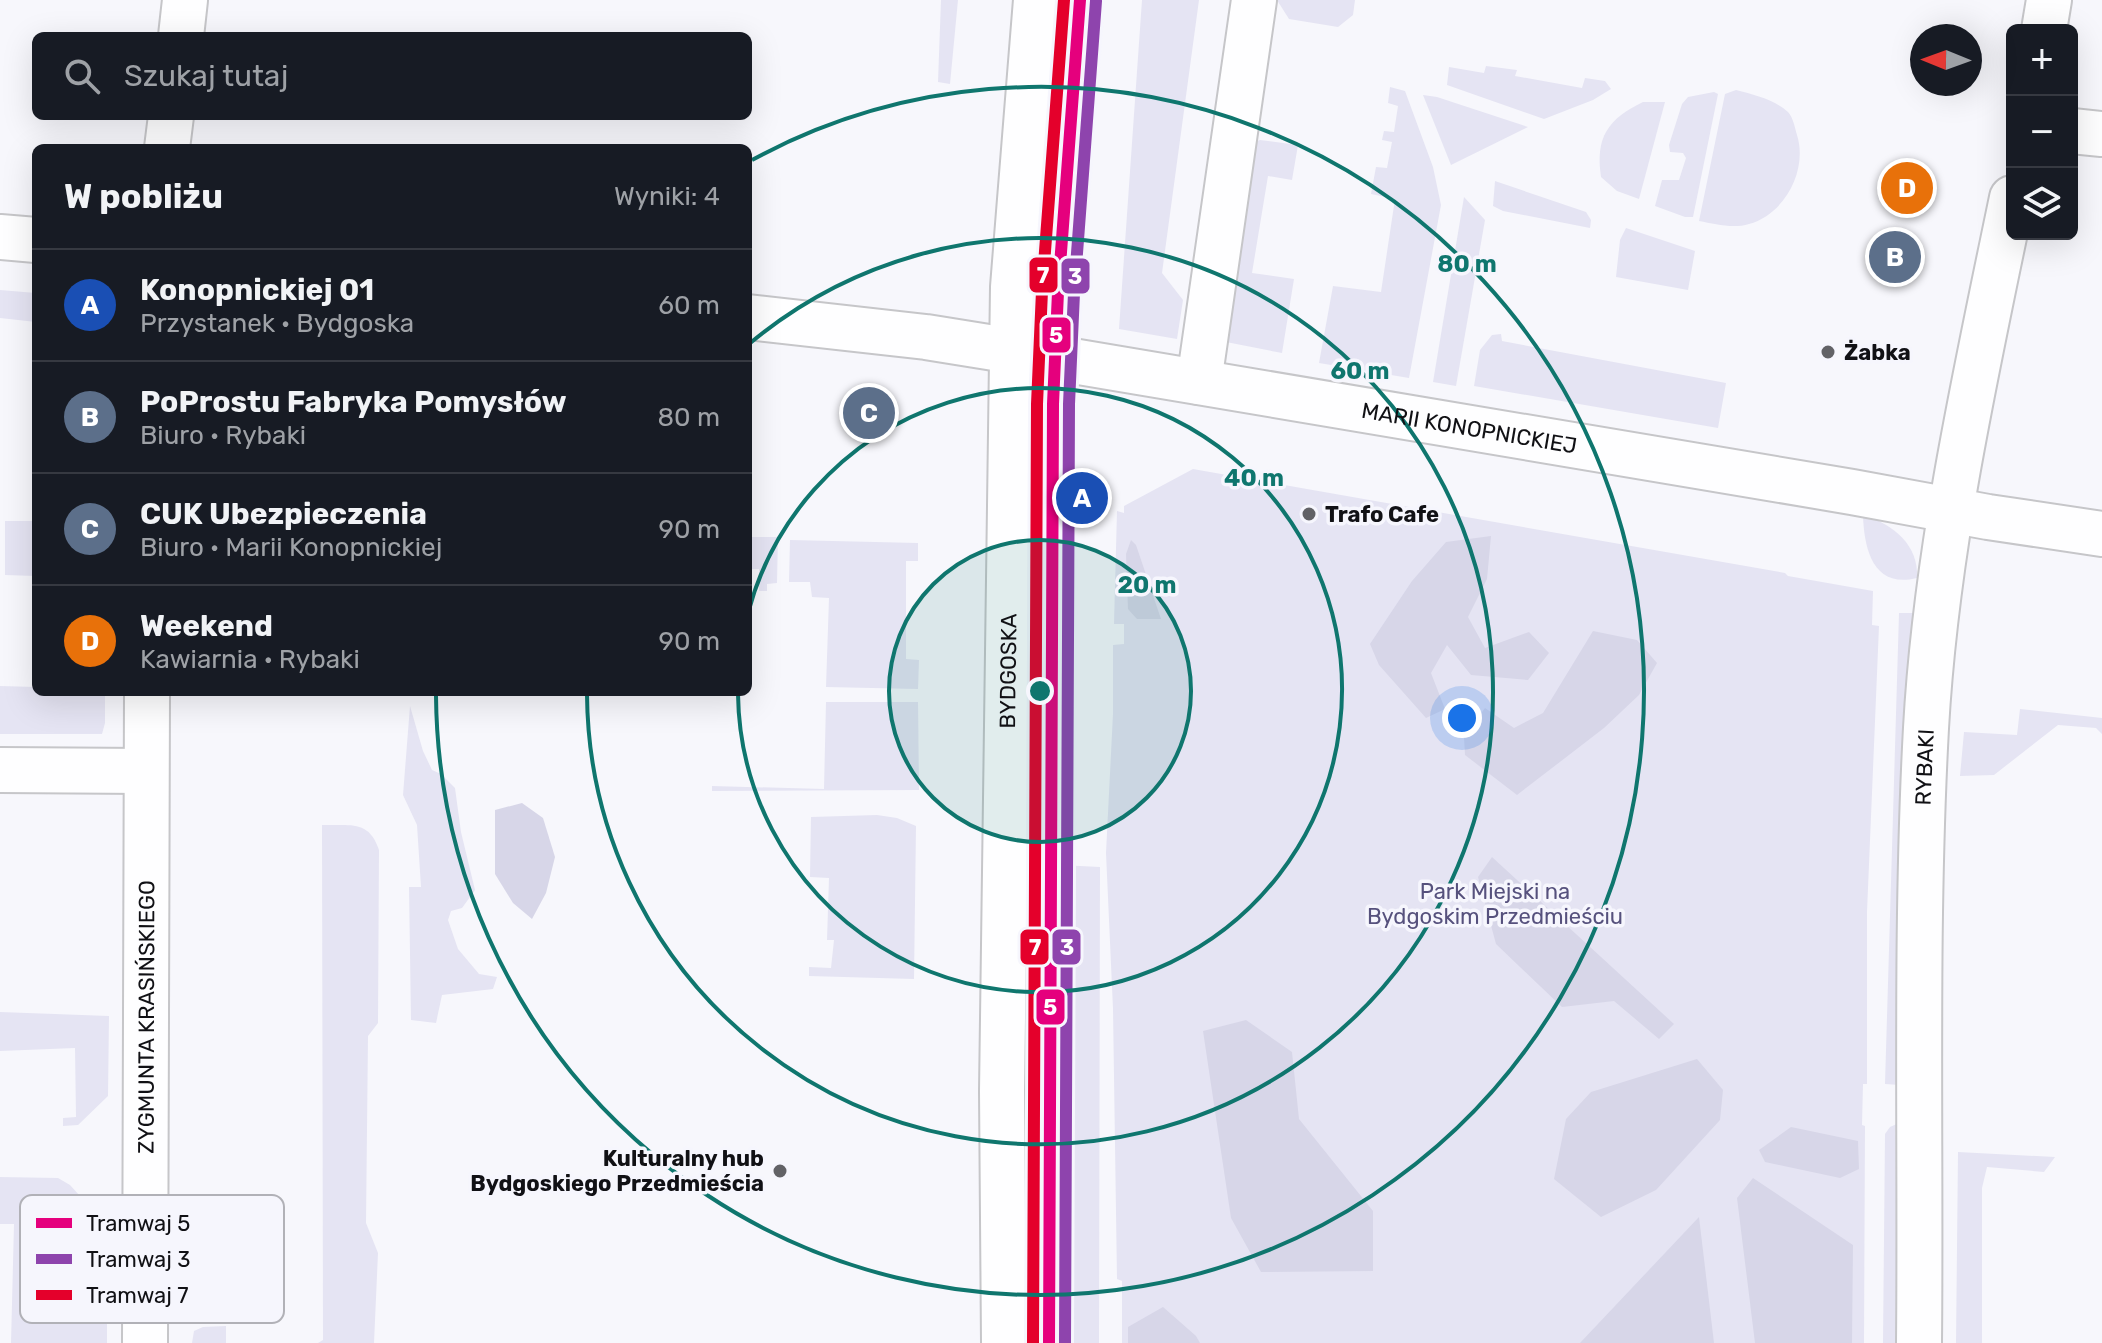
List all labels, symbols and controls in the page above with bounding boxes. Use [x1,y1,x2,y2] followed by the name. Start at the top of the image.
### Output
[1910,24,1982,96] north arrow
[2006,24,2078,240] map controls
[2006,24,2078,96] button: +
[32,32,752,120] search box
[60,54,104,98] icon: search
[124,58,288,94] text: Szukaj tutaj
[2006,96,2078,168] button: −
[1881,158,1933,218] pin: D
[2006,168,2078,240] button: layers
[64,176,223,217] text: W pobliżu
[614,181,720,212] text: Wyniki: 4
[1869,227,1921,287] pin: B
[1437,250,1497,278] text: 80 m
[1028,256,1059,294] line badge: 7
[1060,257,1091,295] line badge: 3
[1037,262,1050,289] text: 7
[1068,263,1082,290] text: 3
[140,272,374,308] text: Konopnickiej 01
[81,290,99,321] text: A
[658,290,720,321] text: 60 m
[140,308,414,339] text: Przystanek · Bydgoska
[1041,316,1072,354] line badge: 5
[1049,322,1063,349] text: 5
[1844,339,1911,366] place label: Żabka
[1819,343,1837,361] marker: Żabka
[1330,357,1390,385] text: 60 m
[843,383,895,443] pin: C
[140,384,567,420] text: PoProstu Fabryka Pomysłów
[1360,396,1579,459] street label: MARII KONOPNICKIEJ
[81,402,99,433] text: B
[657,402,720,433] text: 80 m
[140,420,306,451] text: Biuro · Rybaki
[1224,464,1284,492] text: 40 m
[1056,468,1108,528] pin: A
[140,496,427,532] text: CUK Ubezpieczenia
[1325,501,1439,528] place label: Trafo Cafe
[1300,505,1318,523] marker: Trafo Cafe
[81,514,99,545] text: C
[659,514,720,545] text: 90 m
[140,532,442,563] text: Biuro · Marii Konopnickiej
[1117,571,1177,599] text: 20 m
[140,608,273,644] text: Weekend
[993,613,1022,729] street label: BYDGOSKA
[81,626,99,657] text: D
[659,626,720,657] text: 90 m
[140,644,360,675] text: Kawiarnia · Rybaki
[1026,677,1054,705] centre of rings
[1442,698,1482,738] your location
[1909,728,1939,806] street label: RYBAKI
[1367,878,1623,930] park label: Park Miejski na Bydgoskim Przedmieściu
[132,880,160,1154] street label: ZYGMUNTA KRASIŃSKIEGO
[1019,928,1050,966] line badge: 7
[1051,928,1082,966] line badge: 3
[1029,934,1042,961] text: 7
[1060,934,1074,961] text: 3
[1035,988,1066,1026] line badge: 5
[1043,994,1057,1021] text: 5
[470,1145,764,1197] place label: Kulturalny hub Bydgoskiego Przedmieścia
[771,1162,789,1180] marker: Kulturalny hub Bydgoskiego Przedmieścia
[20,1195,284,1323] legend
[86,1210,190,1237] text: Tramwaj 5
[86,1246,191,1273] text: Tramwaj 3
[86,1282,189,1309] text: Tramwaj 7

